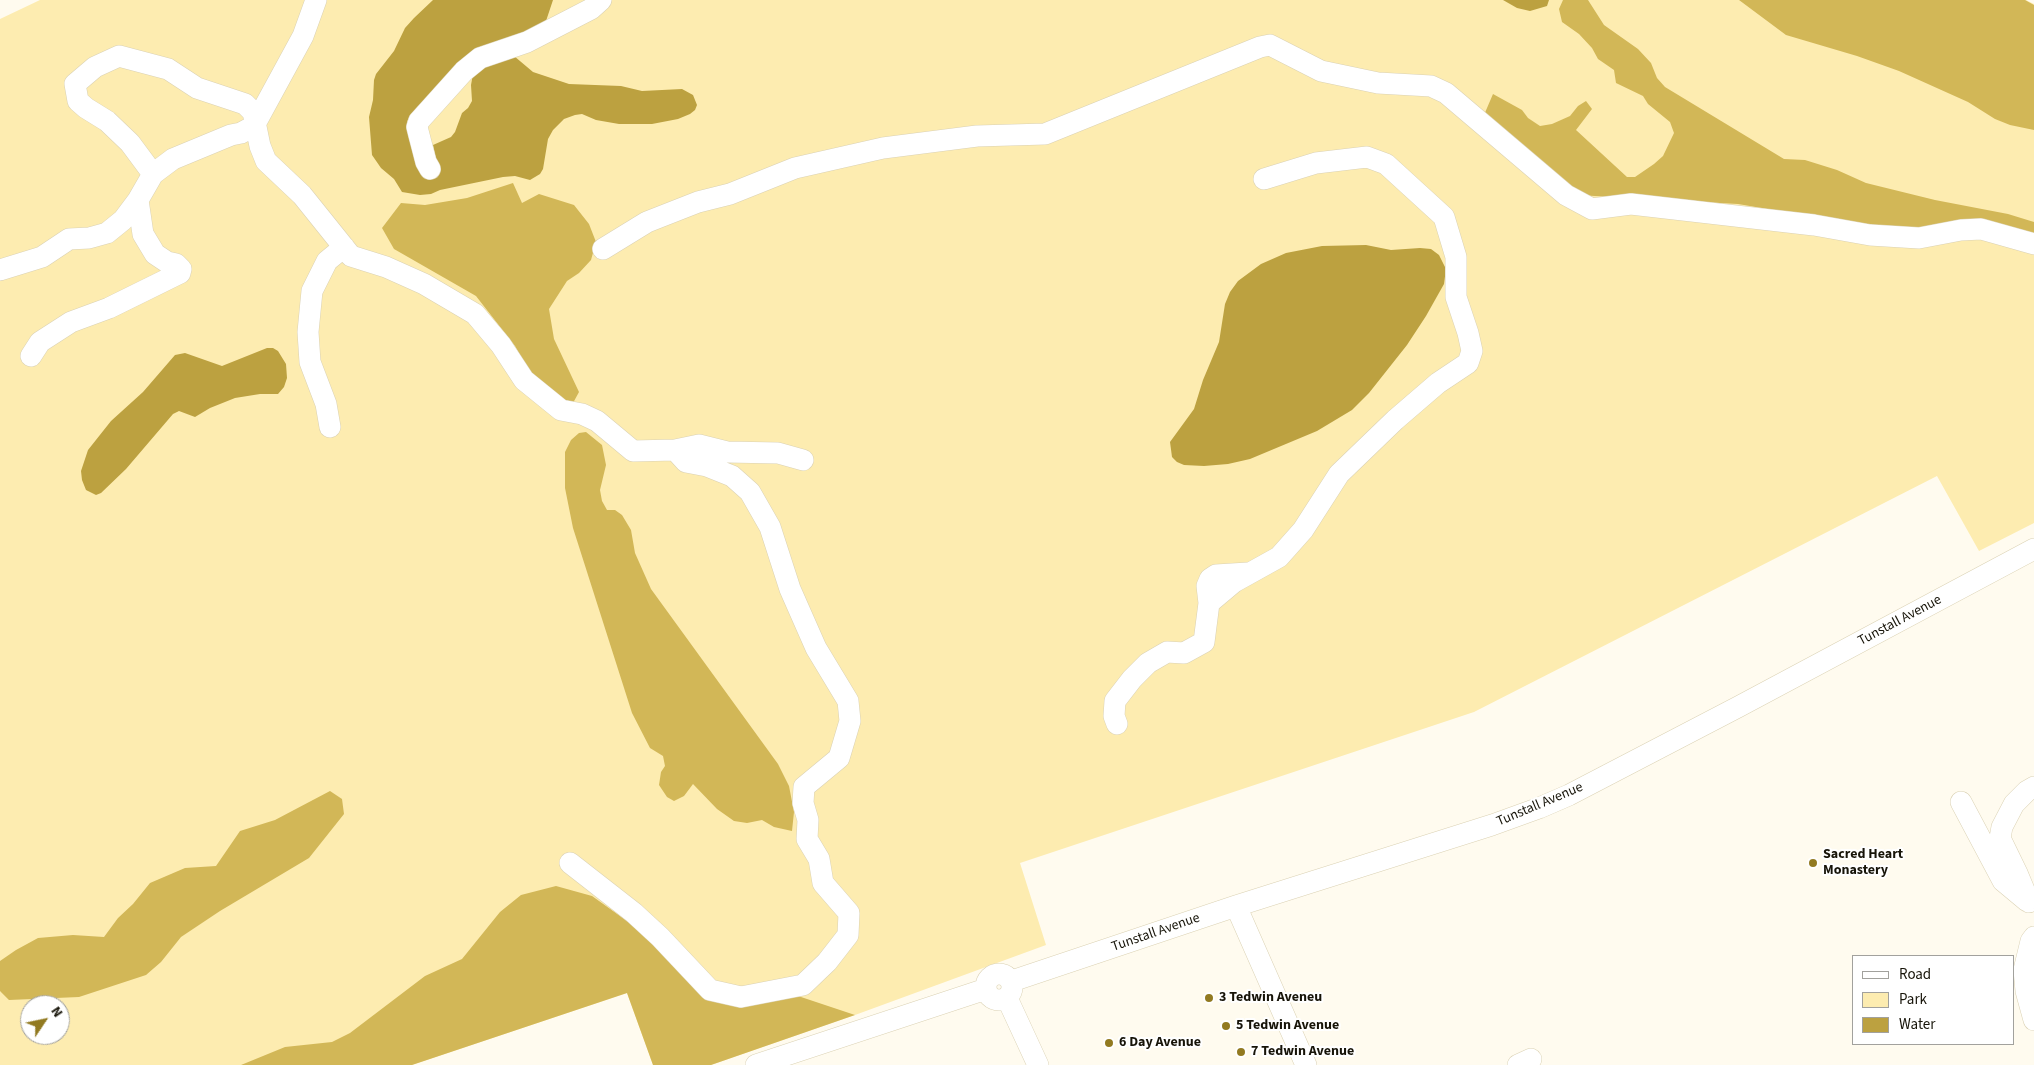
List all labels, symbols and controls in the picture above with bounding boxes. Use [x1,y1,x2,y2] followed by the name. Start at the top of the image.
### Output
[1855,592,1945,650] street label: Tunstall Avenue
[1494,779,1586,831] street label: Tunstall Avenue
[1823,847,1903,880] place label: Sacred Heart Monastery
[1807,857,1819,869] marker: Sacred Heart Monastery
[1110,910,1202,956] street label: Tunstall Avenue
[1852,955,2014,1045] legend
[1899,964,1931,985] text: Road
[1899,989,1927,1010] text: Park
[1219,990,1322,1006] place label: 3 Tedwin Aveneu
[1203,992,1215,1004] marker: 3 Tedwin Aveneu
[20,995,70,1045] north arrow
[46,1003,68,1022] text: N
[1899,1014,1935,1035] text: Water
[1236,1018,1339,1034] place label: 5 Tedwin Avenue
[1220,1020,1232,1032] marker: 5 Tedwin Avenue
[1119,1035,1201,1051] place label: 6 Day Avenue
[1103,1037,1115,1049] marker: 6 Day Avenue
[1251,1044,1354,1060] place label: 7 Tedwin Avenue
[1235,1046,1247,1058] marker: 7 Tedwin Avenue

